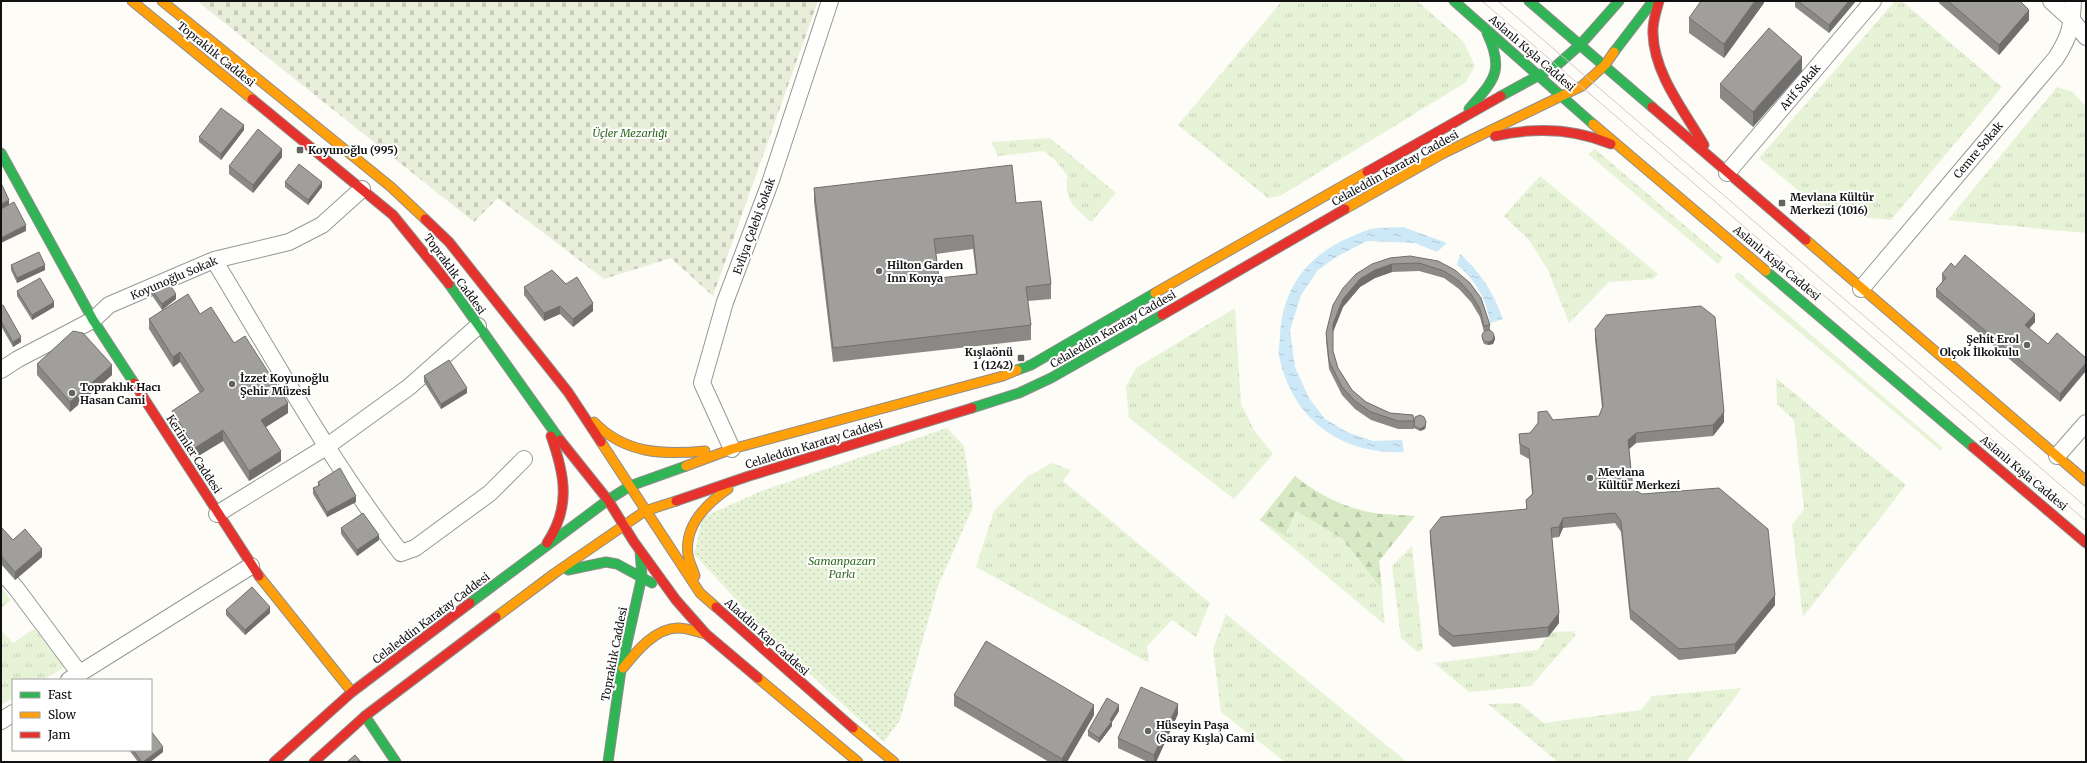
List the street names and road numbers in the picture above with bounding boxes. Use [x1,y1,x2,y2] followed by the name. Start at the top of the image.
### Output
[1485,11,1578,94] street label: Aslanlı Kışla Caddesi
[174,18,258,90] street label: Topraklık Caddesi
[1776,61,1823,114] street label: Arif Sokak
[1950,119,2006,181] street label: Cemre Sokak
[1329,127,1461,209] street label: Celaleddin Karatay Caddesi
[730,176,778,276] street label: Evliya Çelebi Sokak
[1730,222,1824,304] street label: Aslanlı Kışla Caddesi
[421,231,489,317] street label: Topraklık Caddesi
[128,253,220,303] street label: Koyunoğlu Sokak
[1048,287,1179,371] street label: Celaleddin Karatay Caddesi
[163,412,225,496] street label: Kerimler Caddesi
[744,416,885,472] street label: Celaleddin Karatay Caddesi
[1977,432,2071,514] street label: Aslanlı Kışla Caddesi
[370,569,493,667] street label: Celaleddin Karatay Caddesi
[721,595,812,679] street label: Aladdin Kap Caddesi
[598,605,630,702] street label: Topraklık Caddesi

